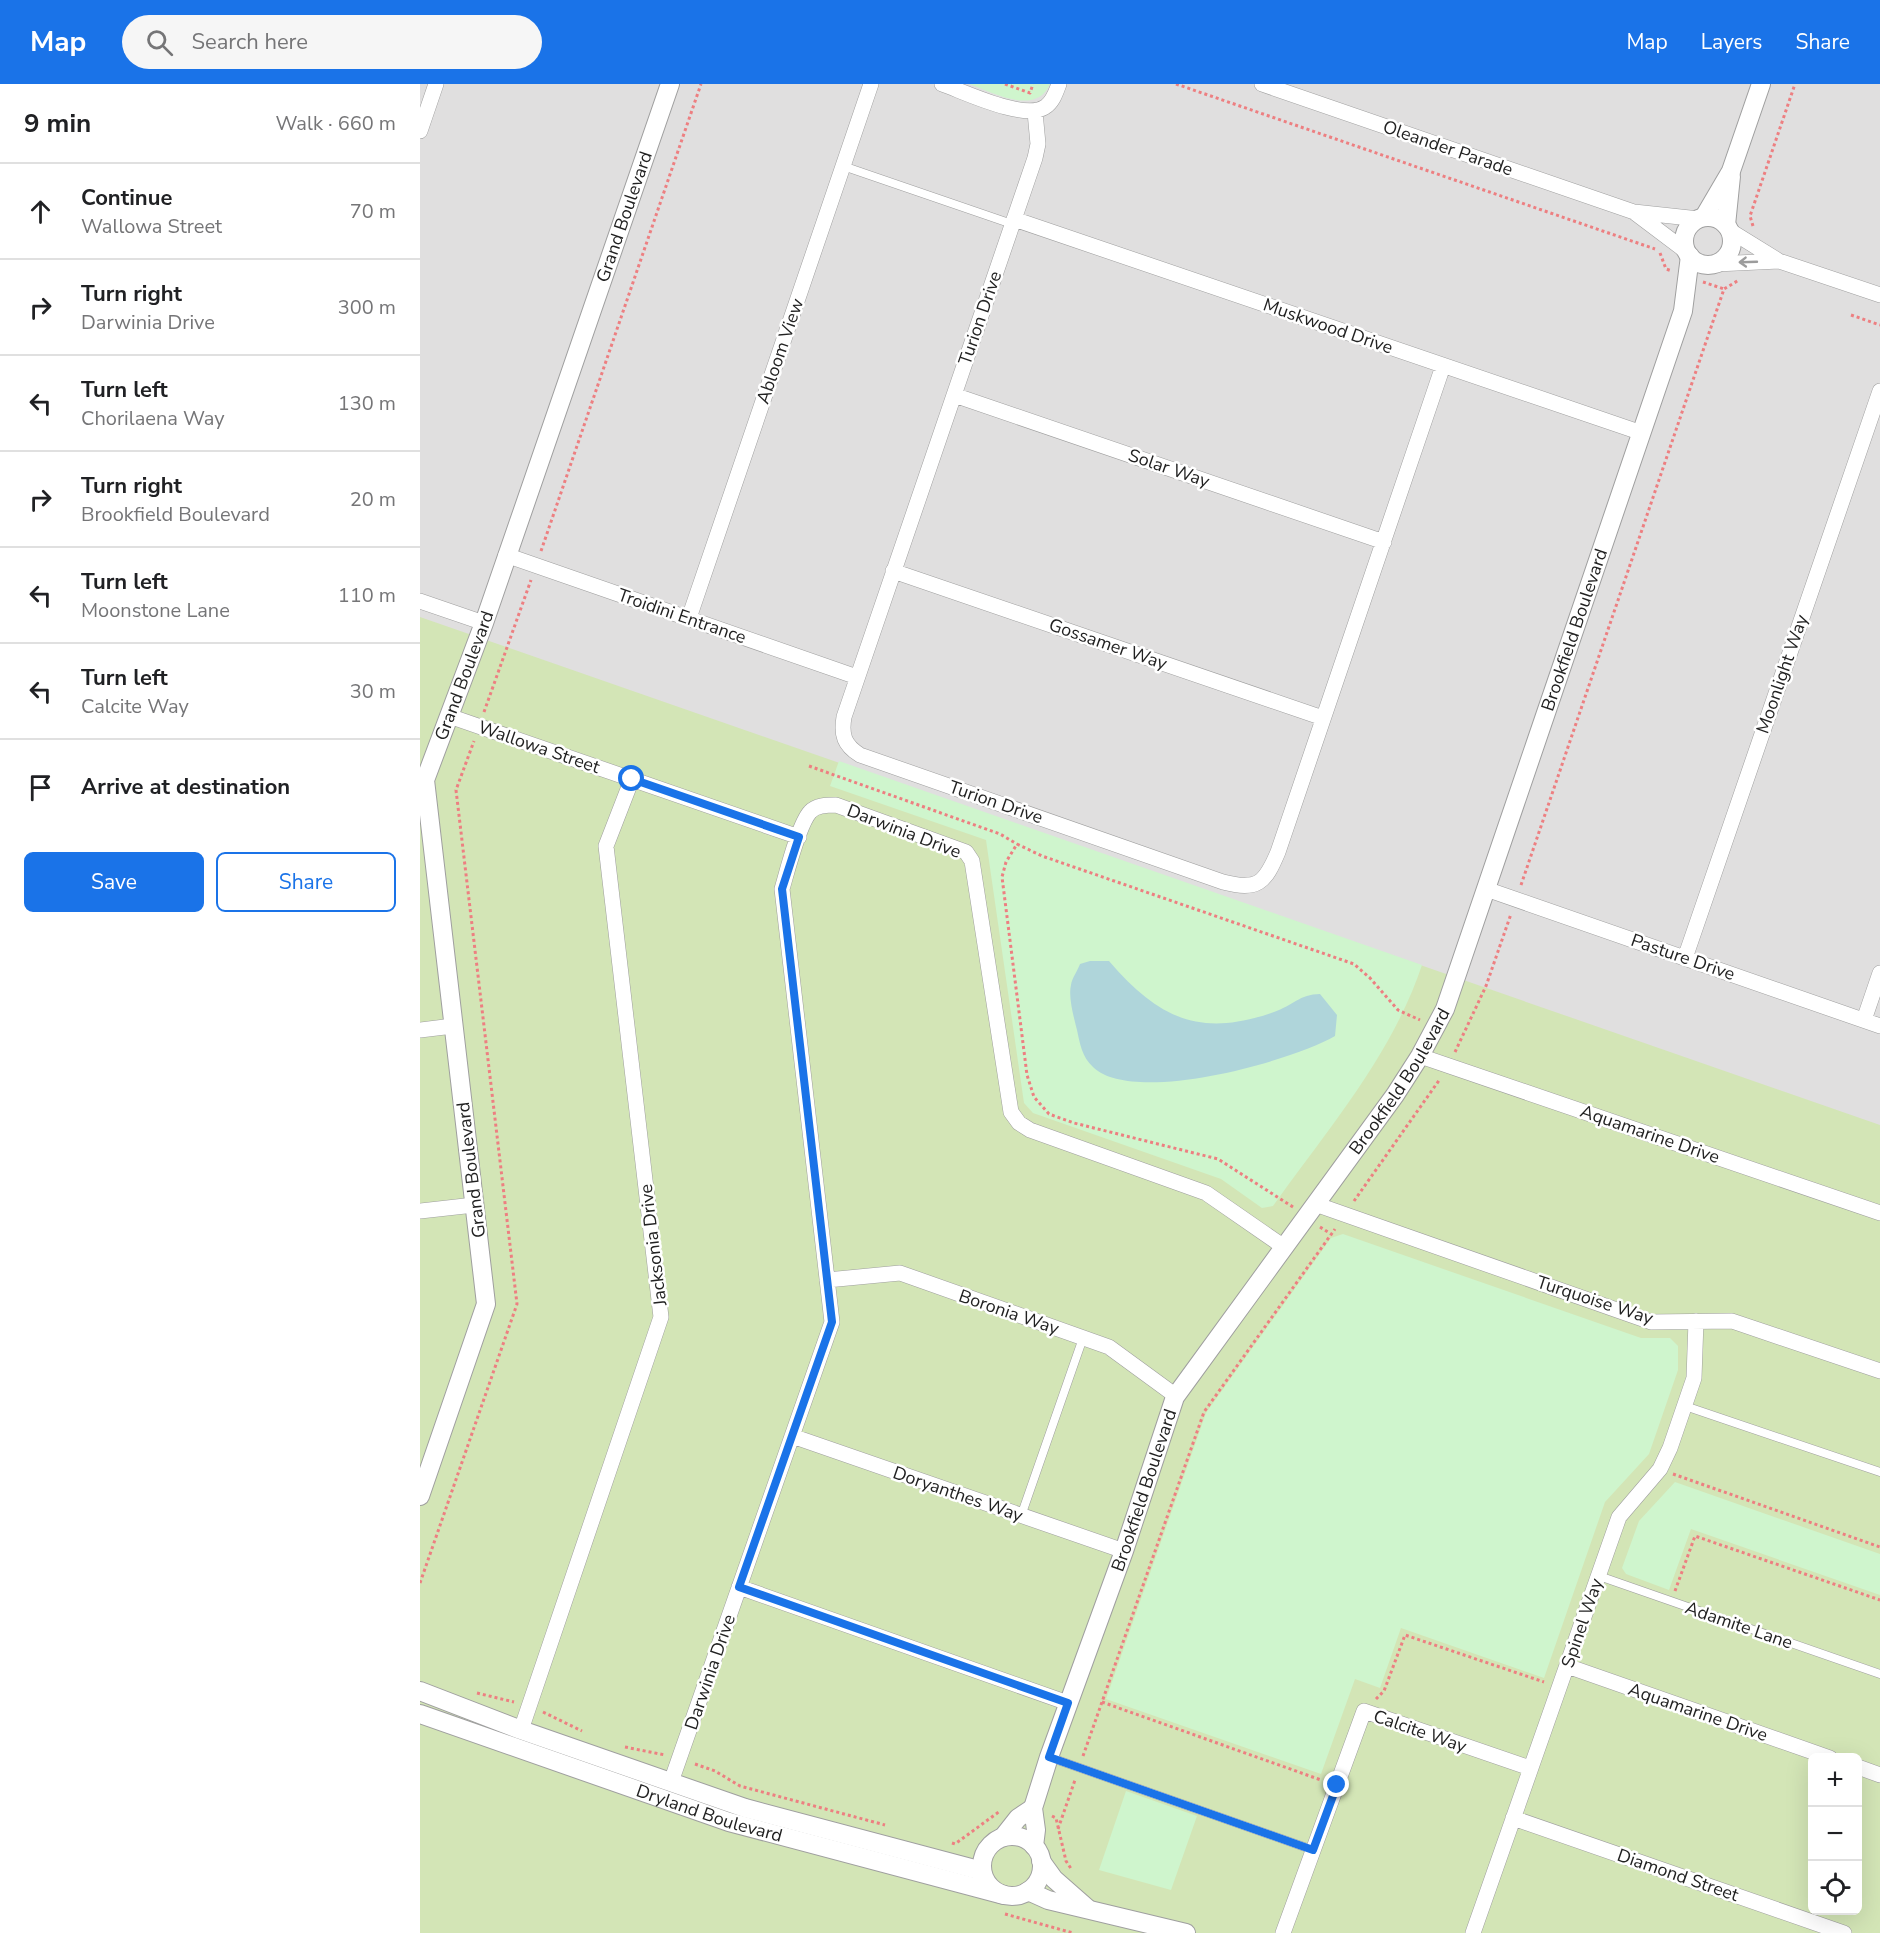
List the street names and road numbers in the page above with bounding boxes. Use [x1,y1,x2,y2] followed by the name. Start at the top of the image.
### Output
[1380,115,1516,181] street label: Oleander Parade
[591,148,658,285] street label: Grand Boulevard
[953,268,1007,368] street label: Turion Drive
[1260,293,1396,359] street label: Muskwood Drive
[751,295,809,407] street label: Abloom View
[1125,443,1214,493] street label: Solar Way
[1535,546,1613,714] street label: Brookfield Boulevard
[614,583,750,649] street label: Troidini Entrance
[429,608,499,744] street label: Grand Boulevard
[1750,611,1814,737] street label: Moonlight Way
[1046,613,1171,676] street label: Gossamer Way
[475,715,604,779] street label: Wallowa Street
[946,775,1046,829] street label: Turion Drive
[843,798,965,864] street label: Darwinia Drive
[1628,928,1738,986] street label: Pasture Drive
[1344,1004,1455,1159] street label: Brookfield Boulevard
[1577,1099,1723,1169] street label: Aquamarine Drive
[451,1101,491,1239] street label: Grand Boulevard
[634,1183,672,1308] street label: Jacksonia Drive
[1534,1270,1657,1330] street label: Turquoise Way
[956,1284,1063,1341] street label: Boronia Way
[1106,1406,1182,1575] street label: Brookfield Boulevard
[890,1461,1027,1528] street label: Doryanthes Way
[1556,1574,1609,1671] street label: Spinel Way
[1682,1595,1796,1655] street label: Adamite Lane
[679,1611,741,1733] street label: Darwinia Drive
[1625,1677,1771,1747] street label: Aquamarine Drive
[1370,1704,1470,1758] street label: Calcite Way
[633,1778,785,1848] street label: Dryland Boulevard
[1614,1843,1743,1907] street label: Diamond Street

